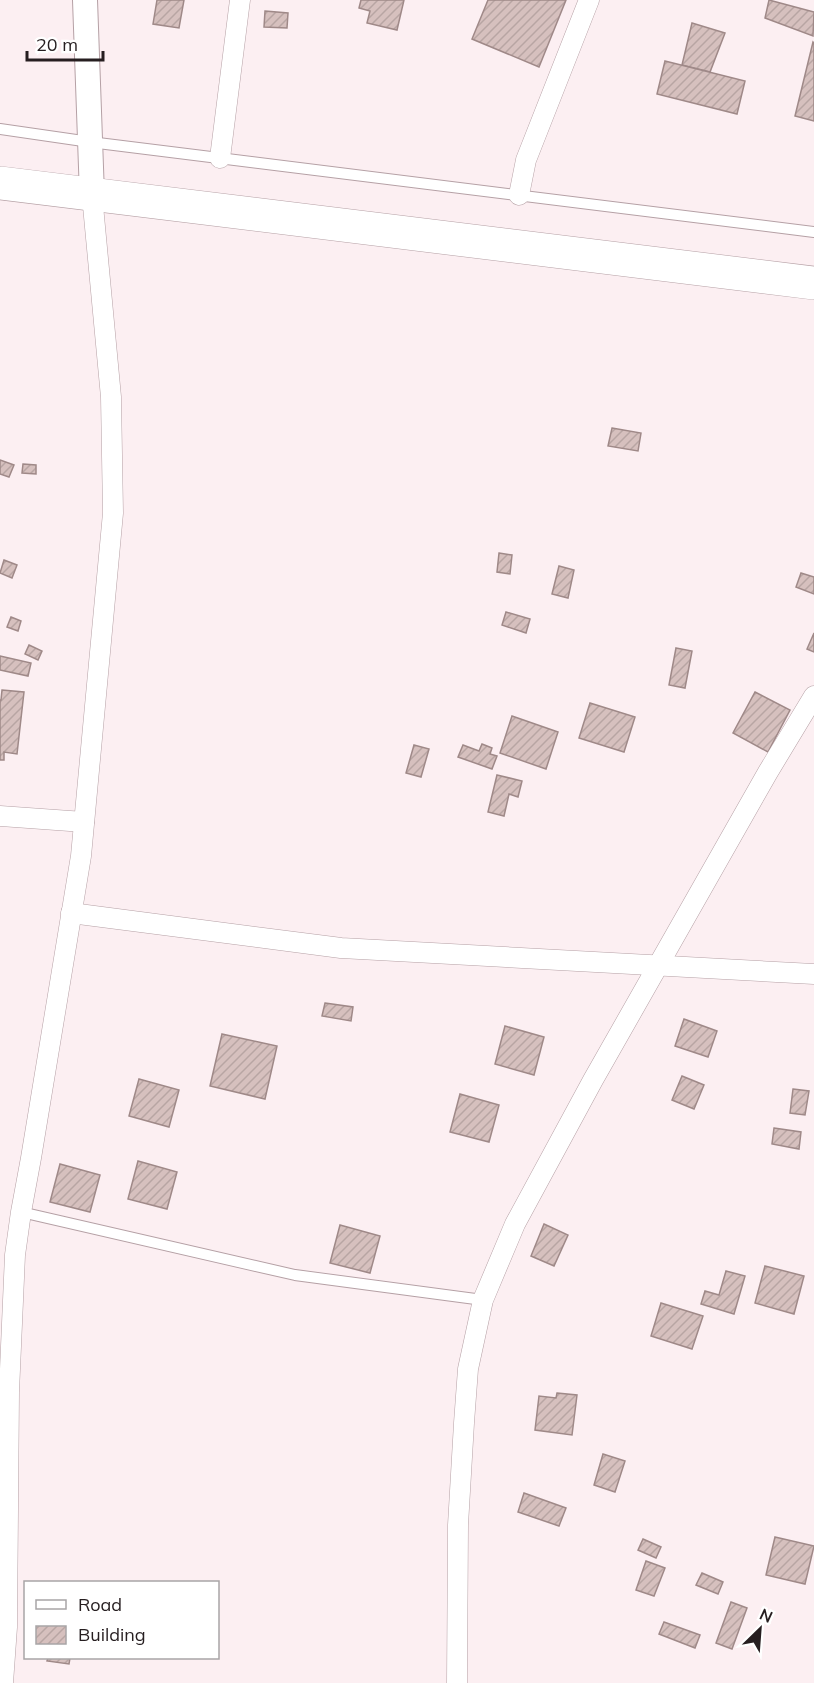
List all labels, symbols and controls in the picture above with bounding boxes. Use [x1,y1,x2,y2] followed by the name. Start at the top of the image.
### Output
[27,24,104,62] scale bar
[36,33,78,56] text: 20 m
[24,1581,219,1659] legend
[78,1593,122,1616] text: Road
[730,1599,790,1659] north arrow
[757,1604,776,1627] text: N
[78,1623,146,1646] text: Building

